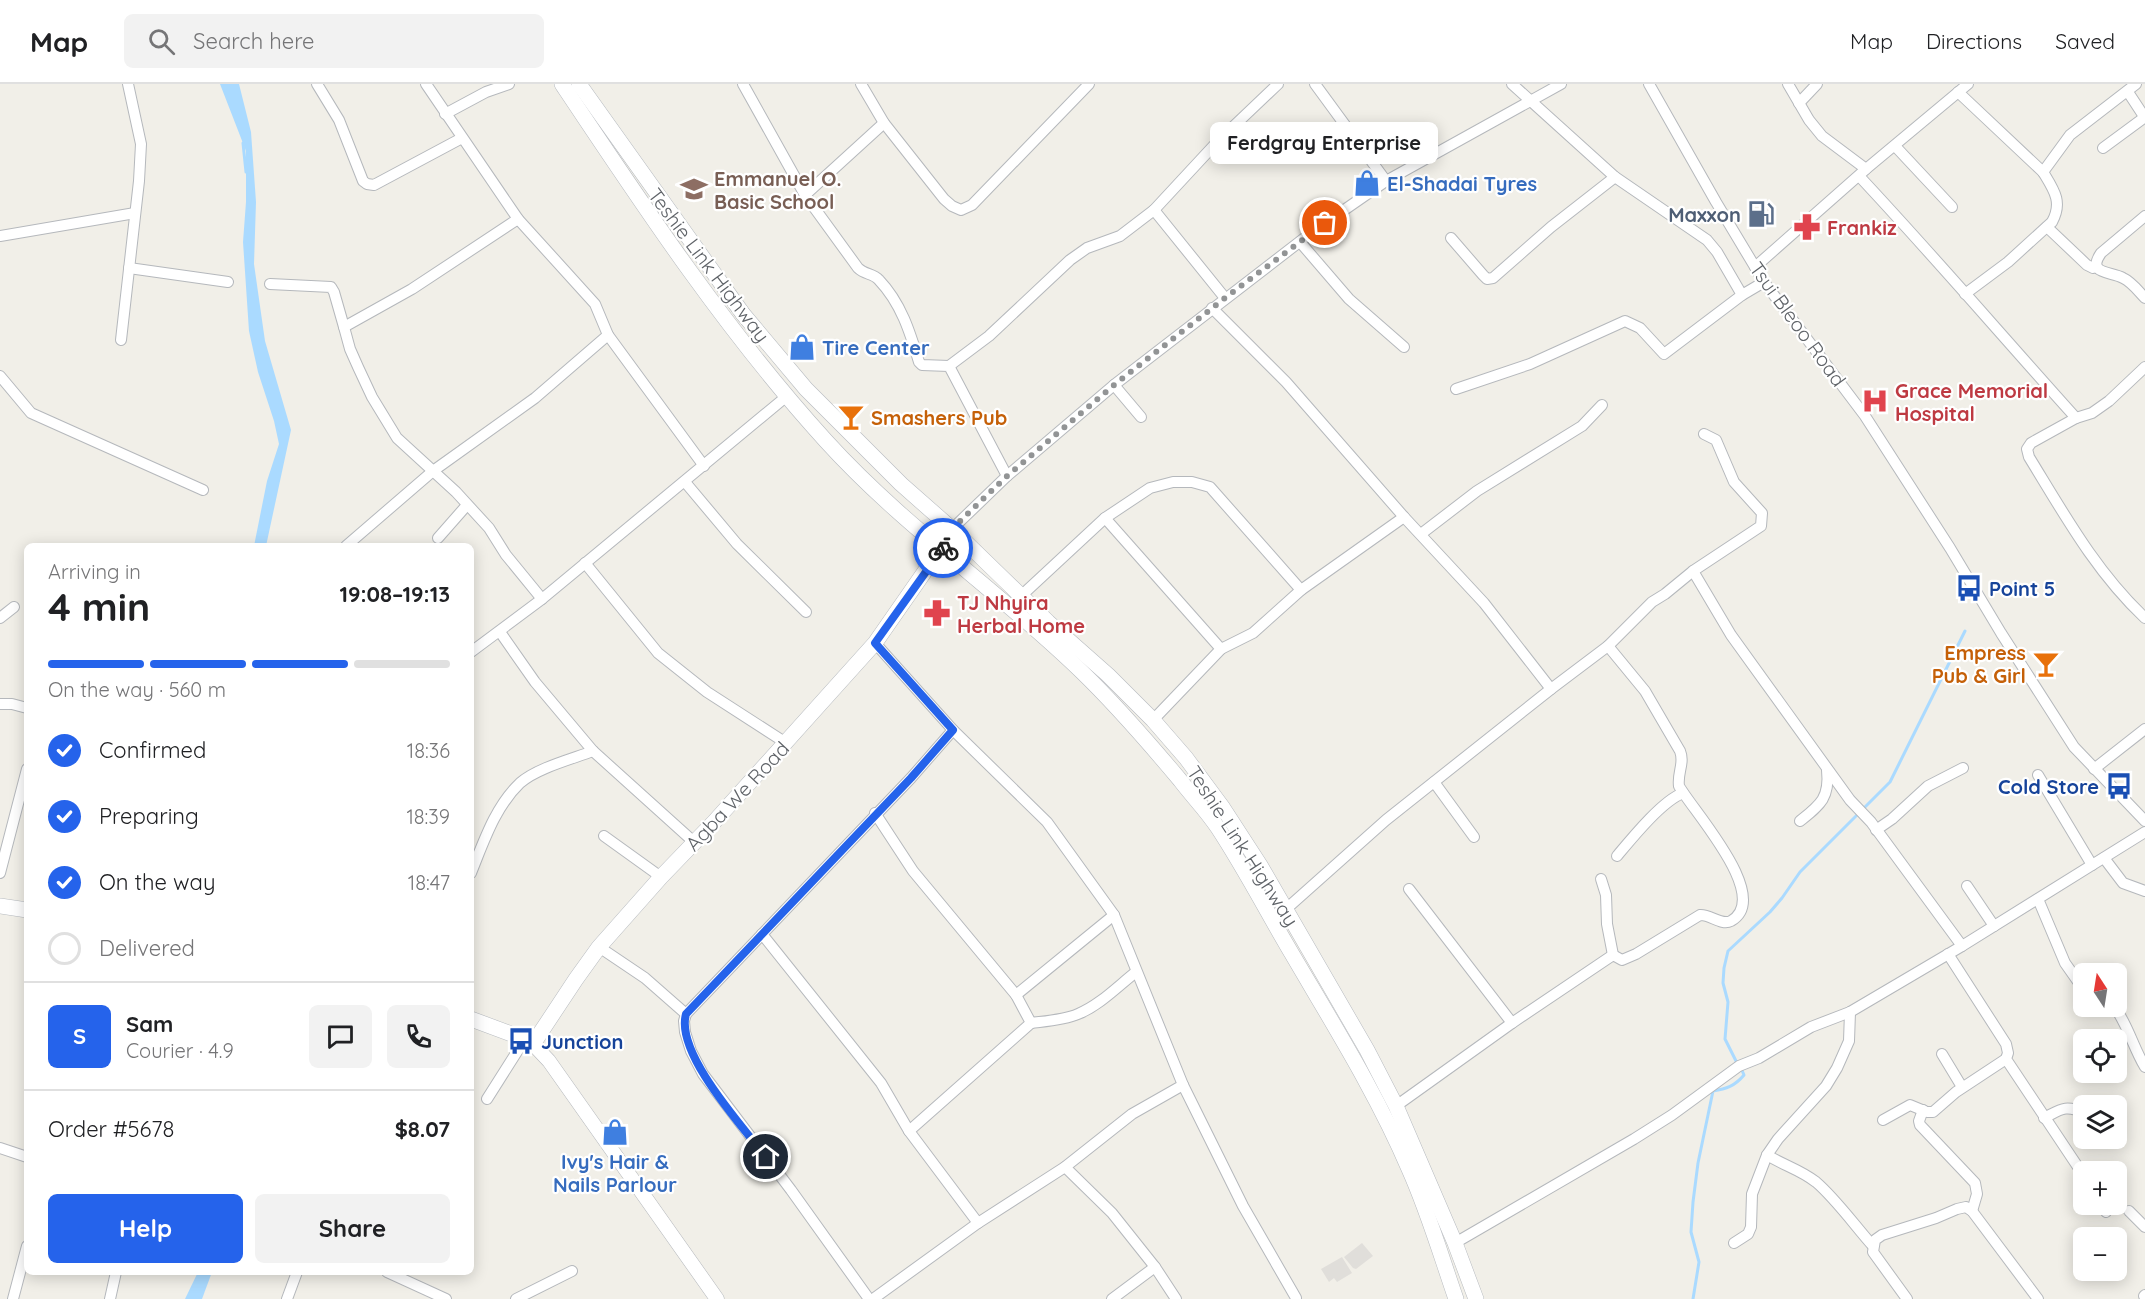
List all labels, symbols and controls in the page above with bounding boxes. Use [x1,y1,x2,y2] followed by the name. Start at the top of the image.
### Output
[124,14,544,68] search box
[30,24,88,59] text: Map
[145,25,178,58] icon: search
[193,27,315,55] text: Search here
[1850,28,1893,54] text: Map
[1926,28,2022,54] text: Directions
[2055,28,2115,54] text: Saved
[1211,121,1439,163] callout: Ferdgray Enterprise
[1227,130,1421,155] text: Ferdgray Enterprise
[714,166,842,214] place label: Emmanuel O. Basic School
[1352,168,1382,198] shop icon: El-Shadai Tyres
[1387,171,1537,196] place label: El-Shadai Tyres
[679,174,709,204] school or university icon: Emmanuel O. Basic School
[643,183,775,347] street label: Teshie Link Highway
[1299,197,1350,248] pin
[1746,199,1776,229] fuel station icon: Maxxon
[1668,202,1741,227] place label: Maxxon
[1308,206,1341,239] icon: bag
[1792,212,1822,242] pharmacy icon: Frankiz
[1827,215,1897,240] place label: Frankiz
[1744,257,1852,391] street label: Tsui Bleoo Road
[787,332,817,362] shop icon: Tire Center
[822,335,930,360] place label: Tire Center
[1895,378,2048,426] place label: Grace Memorial Hospital
[1860,386,1890,416] hospital icon: Grace Memorial Hospital
[836,402,866,432] bar icon: Smashers Pub
[871,405,1007,430] place label: Smashers Pub
[913,518,973,578] courier
[927,532,960,565] icon: bike
[48,559,141,584] text: Arriving in
[1954,573,1984,603] bus stop icon: Point 5
[1989,576,2055,601] place label: Point 5
[339,580,450,608] text: 19:08–19:13
[48,582,150,631] text: 4 min
[957,590,1085,638] place label: TJ Nhyira Herbal Home
[922,598,952,628] pharmacy icon: TJ Nhyira Herbal Home
[1932,640,2026,688] place label: Empress Pub & Girl
[2031,649,2061,679] bar icon: Empress Pub & Girl
[48,677,226,702] text: On the way · 560 m
[48,734,81,767] icon: check
[99,736,206,764] text: Confirmed
[680,736,794,856] street label: Agba We Road
[407,738,450,763] text: 18:36
[1182,761,1304,931] street label: Teshie Link Highway
[2104,771,2134,801] bus stop icon: Cold Store
[1998,774,2099,799] place label: Cold Store
[48,800,81,833] icon: check
[99,802,199,830] text: Preparing
[406,804,450,829] text: 18:39
[48,866,81,899] icon: check
[99,868,215,896] text: On the way
[408,870,450,895] text: 18:47
[99,934,195,962] text: Delivered
[2073,963,2127,1017] north arrow
[2073,963,2127,1281] map controls
[309,1005,372,1068] button: chat
[387,1005,450,1068] button: phone
[126,1010,173,1038] text: Sam
[73,1022,86,1050] text: S
[506,1026,536,1056] bus stop icon: Junction
[541,1029,623,1054] place label: Junction
[2073,1029,2127,1083] button: locate
[126,1038,234,1063] text: Courier · 4.9
[2073,1095,2127,1149] button: layers
[48,1115,174,1143] text: Order #5678
[395,1115,450,1143] text: $8.07
[600,1117,630,1147] shop icon: Ivy's Hair & Nails Parlour
[740,1131,791,1182] pin
[749,1140,782,1173] icon: home
[553,1149,677,1197] place label: Ivy's Hair & Nails Parlour
[2073,1161,2127,1215] button: +
[48,1194,243,1263] button: Help
[255,1194,450,1263] button: Share
[2073,1227,2127,1281] button: −

